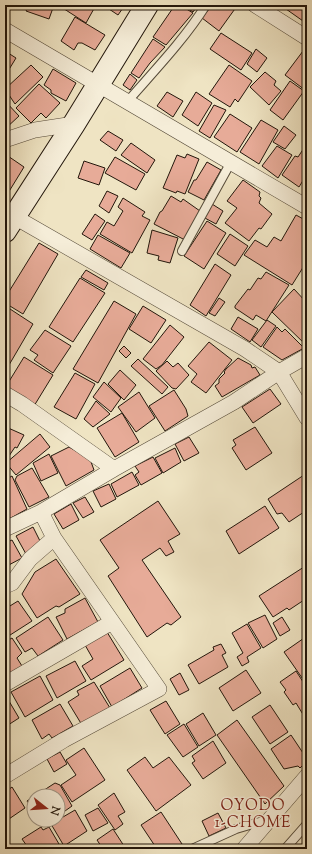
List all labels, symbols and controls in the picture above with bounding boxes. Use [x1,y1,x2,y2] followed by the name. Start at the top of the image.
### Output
[26,788,66,828] north arrow
[215,796,291,834] district label: OYODO 1-CHOME
[46,803,64,817] text: N

